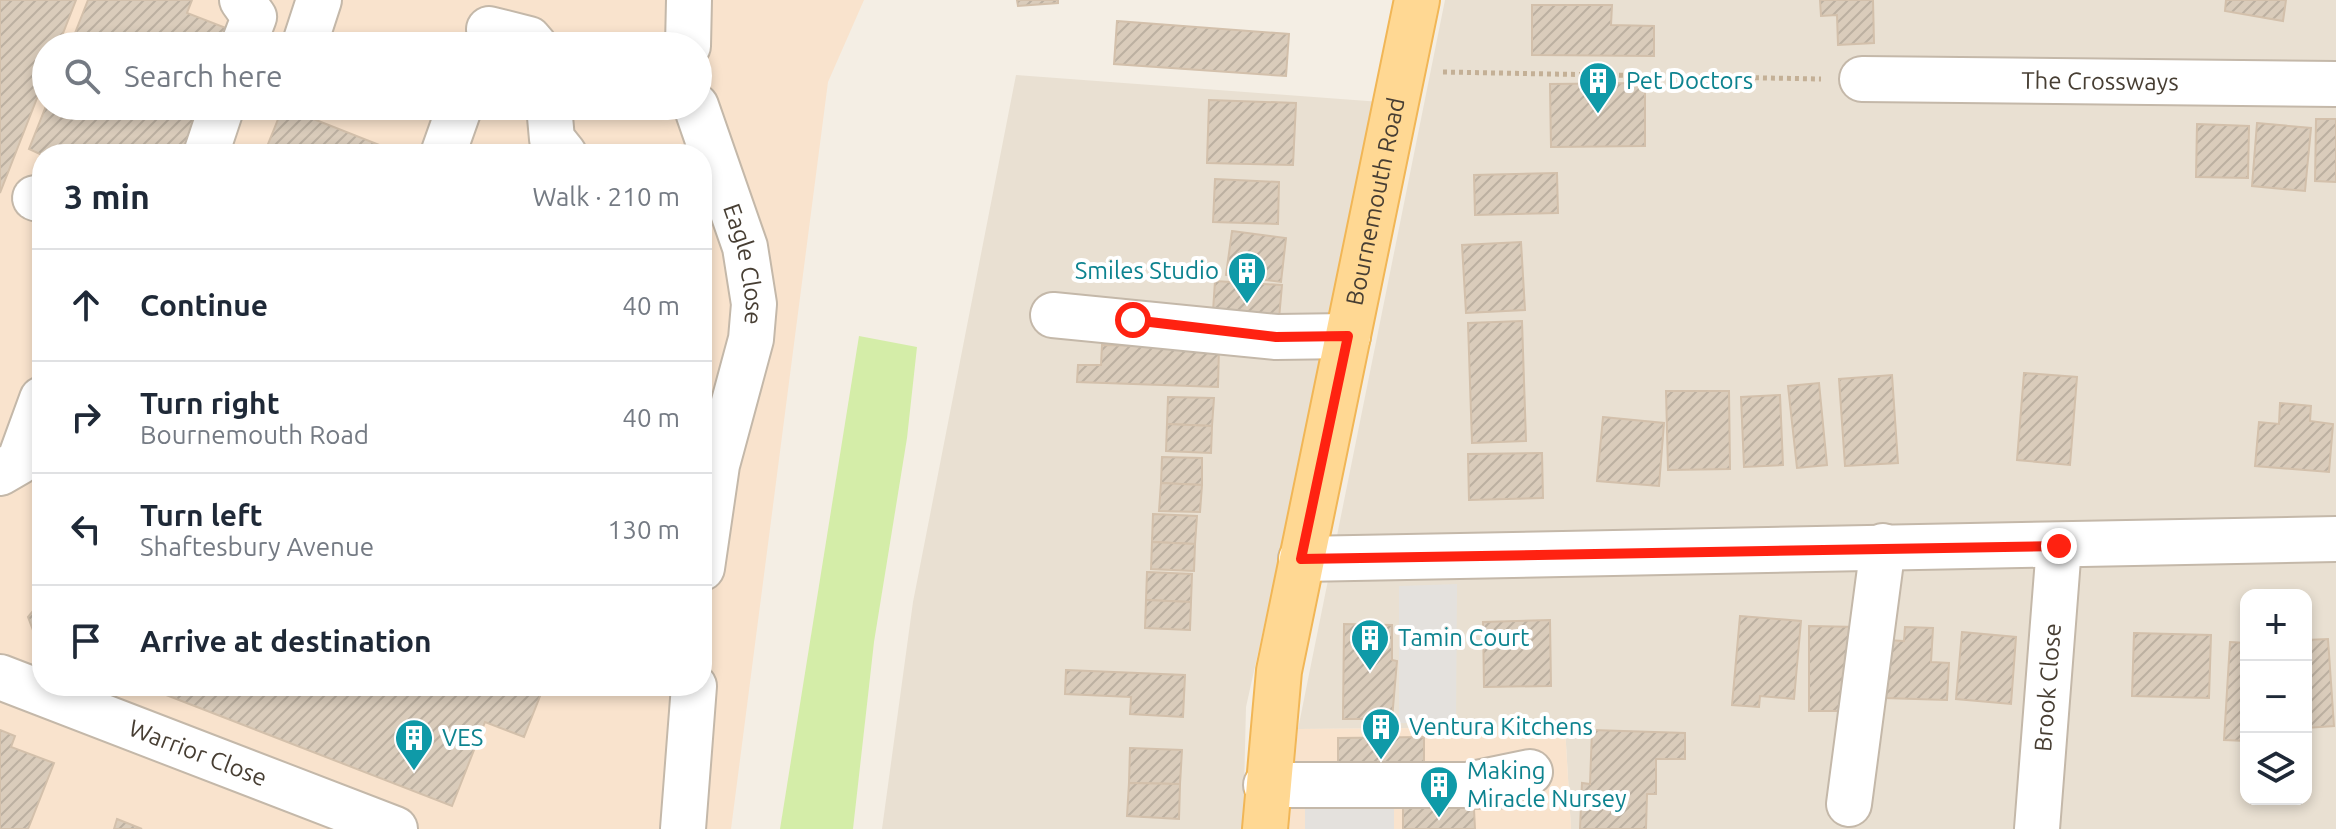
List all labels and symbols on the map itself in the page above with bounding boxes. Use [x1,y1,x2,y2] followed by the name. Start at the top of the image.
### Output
[1577,60,1619,115] building icon: Pet Doctors
[1626,67,1753,94] place label: Pet Doctors
[2021,67,2179,95] street label: The Crossways
[1341,95,1410,308] street label: Bournemouth Road
[718,200,768,326] street label: Eagle Close
[1226,250,1268,305] building icon: Smiles Studio
[1075,257,1219,284] place label: Smiles Studio
[1115,302,1151,338] route start
[2041,528,2077,564] route end
[1349,617,1391,672] building icon: Tamin Court
[2029,622,2066,753] street label: Brook Close
[1398,624,1530,651] place label: Tamin Court
[1360,706,1402,761] building icon: Ventura Kitchens
[1409,713,1593,740] place label: Ventura Kitchens
[125,714,271,791] street label: Warrior Close
[393,717,435,772] building icon: VES
[442,724,483,751] place label: VES
[1467,757,1627,812] place label: Making Miracle Nursey
[1418,764,1460,819] building icon: Making Miracle Nursey

